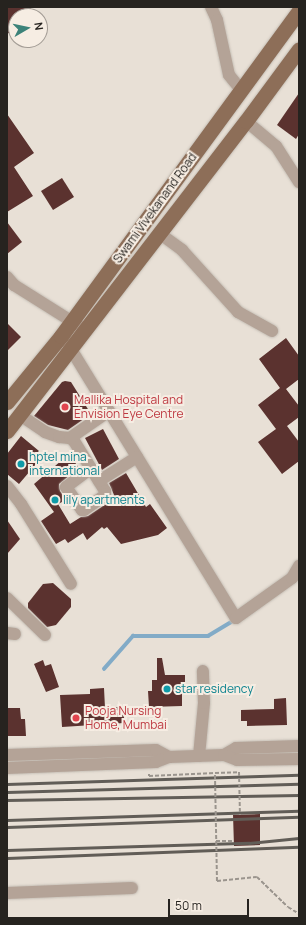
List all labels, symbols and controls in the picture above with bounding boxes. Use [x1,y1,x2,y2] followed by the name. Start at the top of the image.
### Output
[8,8,48,48] north arrow
[31,21,47,31] text: N
[110,150,200,266] street label: Swami Vivekanand Road
[74,393,184,421] place label: Mallika Hospital and Envision Eye Centre
[59,401,71,413] marker: Mallika Hospital and Envision Eye Centre
[29,450,100,478] place label: hptel mina international
[16,459,26,469] marker: hptel mina international
[63,493,145,507] place label: lily apartments
[50,495,60,505] marker: lily apartments
[175,682,254,696] place label: star residency
[162,684,172,694] marker: star residency
[85,704,167,732] place label: Pooja Nursing Home, Mumbai
[70,712,82,724] marker: Pooja Nursing Home, Mumbai
[170,891,251,917] scale bar
[175,897,202,914] text: 50 m

